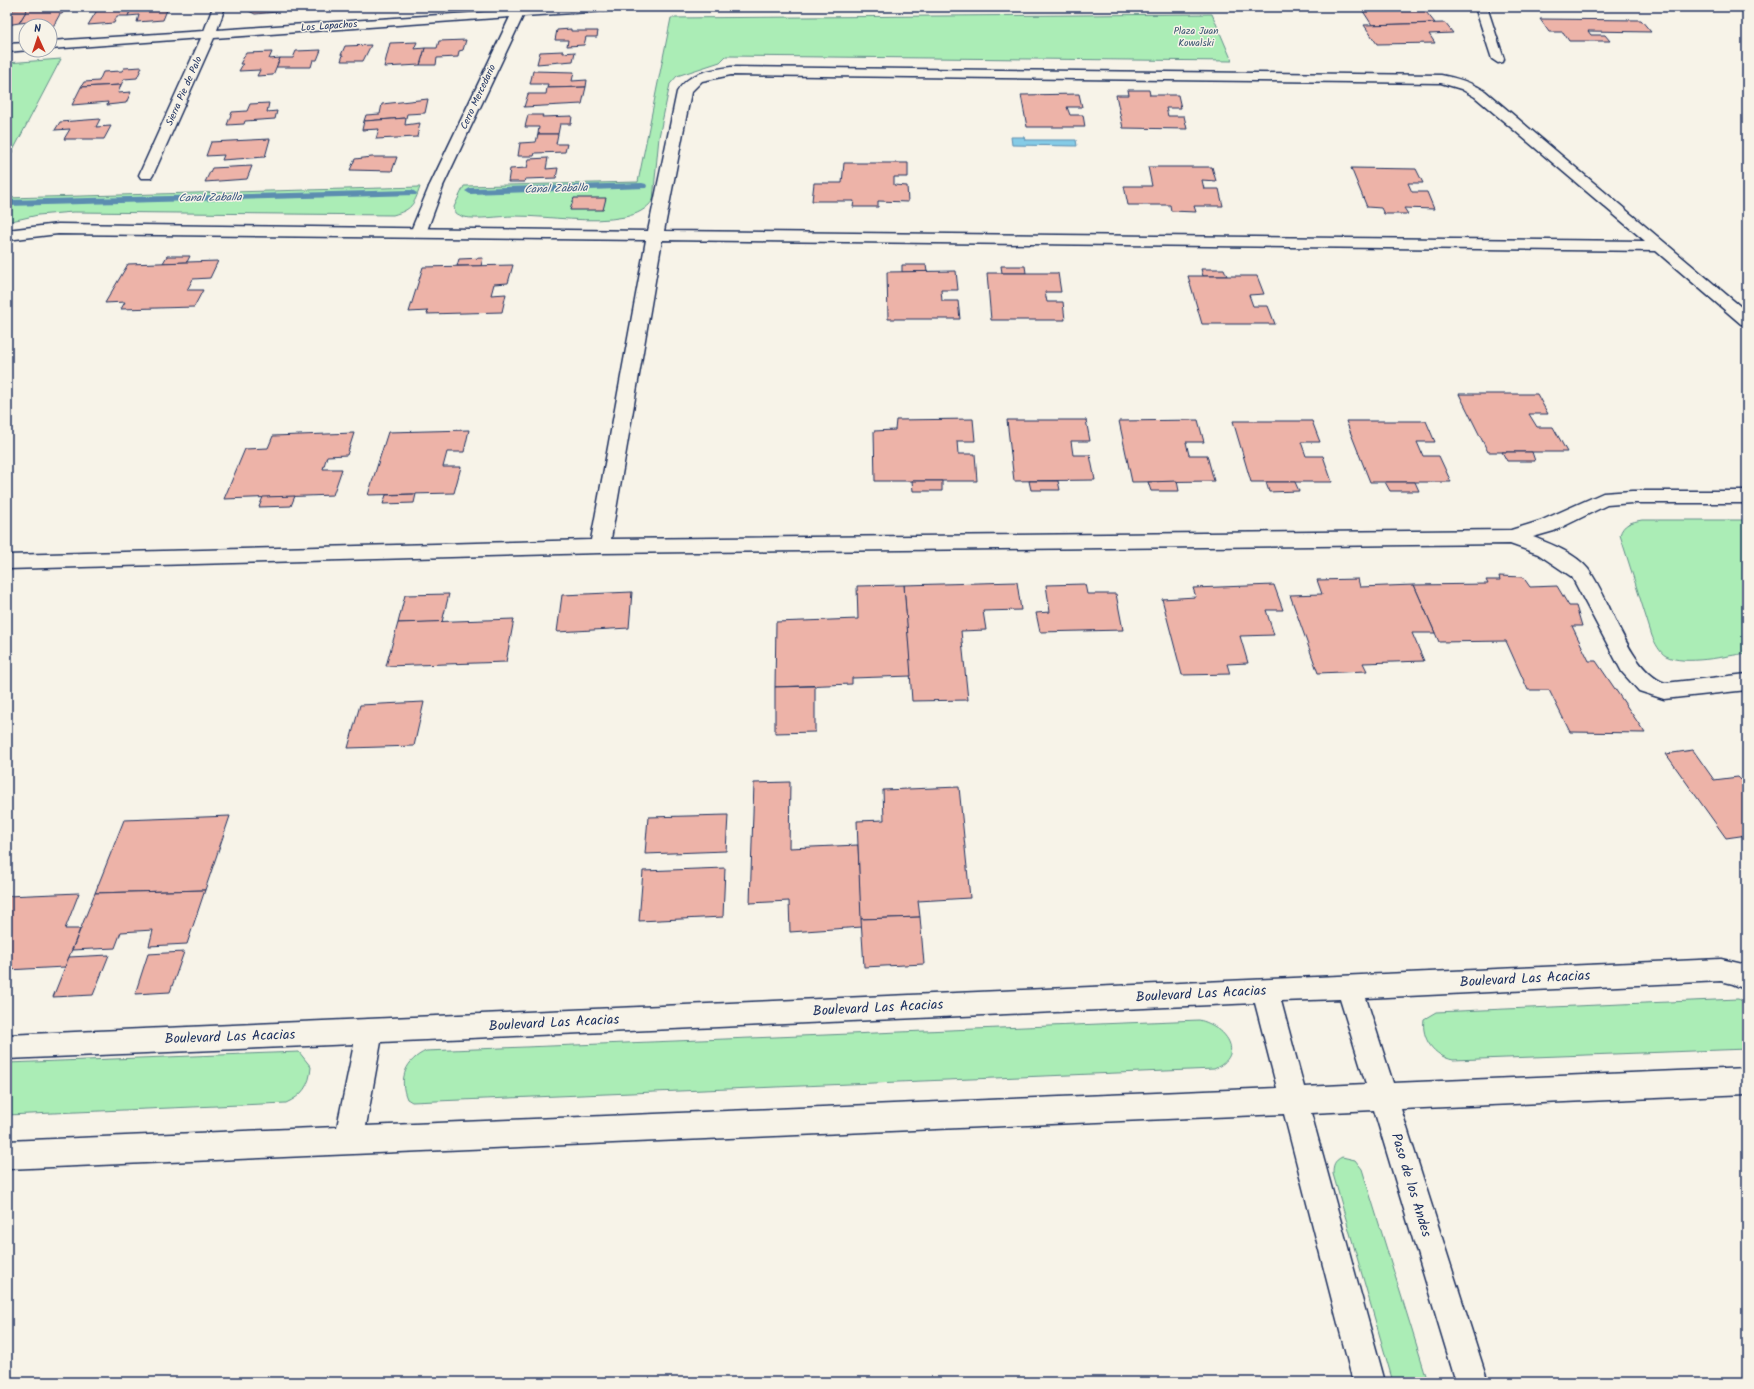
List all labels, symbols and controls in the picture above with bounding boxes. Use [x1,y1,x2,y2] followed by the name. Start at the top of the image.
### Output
[300,16,358,36] street label: Los Lapachos
[18,18,58,58] north arrow
[34,20,42,38] text: N
[1173,23,1219,51] park label: Plaza Juan Kowalski
[162,53,207,128] street label: Sierra Pie de Palo
[456,61,500,132] street label: Cerro Mercedario
[524,179,589,199] water label: Canal Zaballa
[178,188,243,208] water label: Canal Zaballa
[1459,965,1591,993] street label: Boulevard Las Acacias
[1135,980,1267,1008] street label: Boulevard Las Acacias
[812,994,944,1022] street label: Boulevard Las Acacias
[488,1009,620,1037] street label: Boulevard Las Acacias
[164,1024,296,1050] street label: Boulevard Las Acacias
[1385,1130,1437,1240] street label: Paso de los Andes

